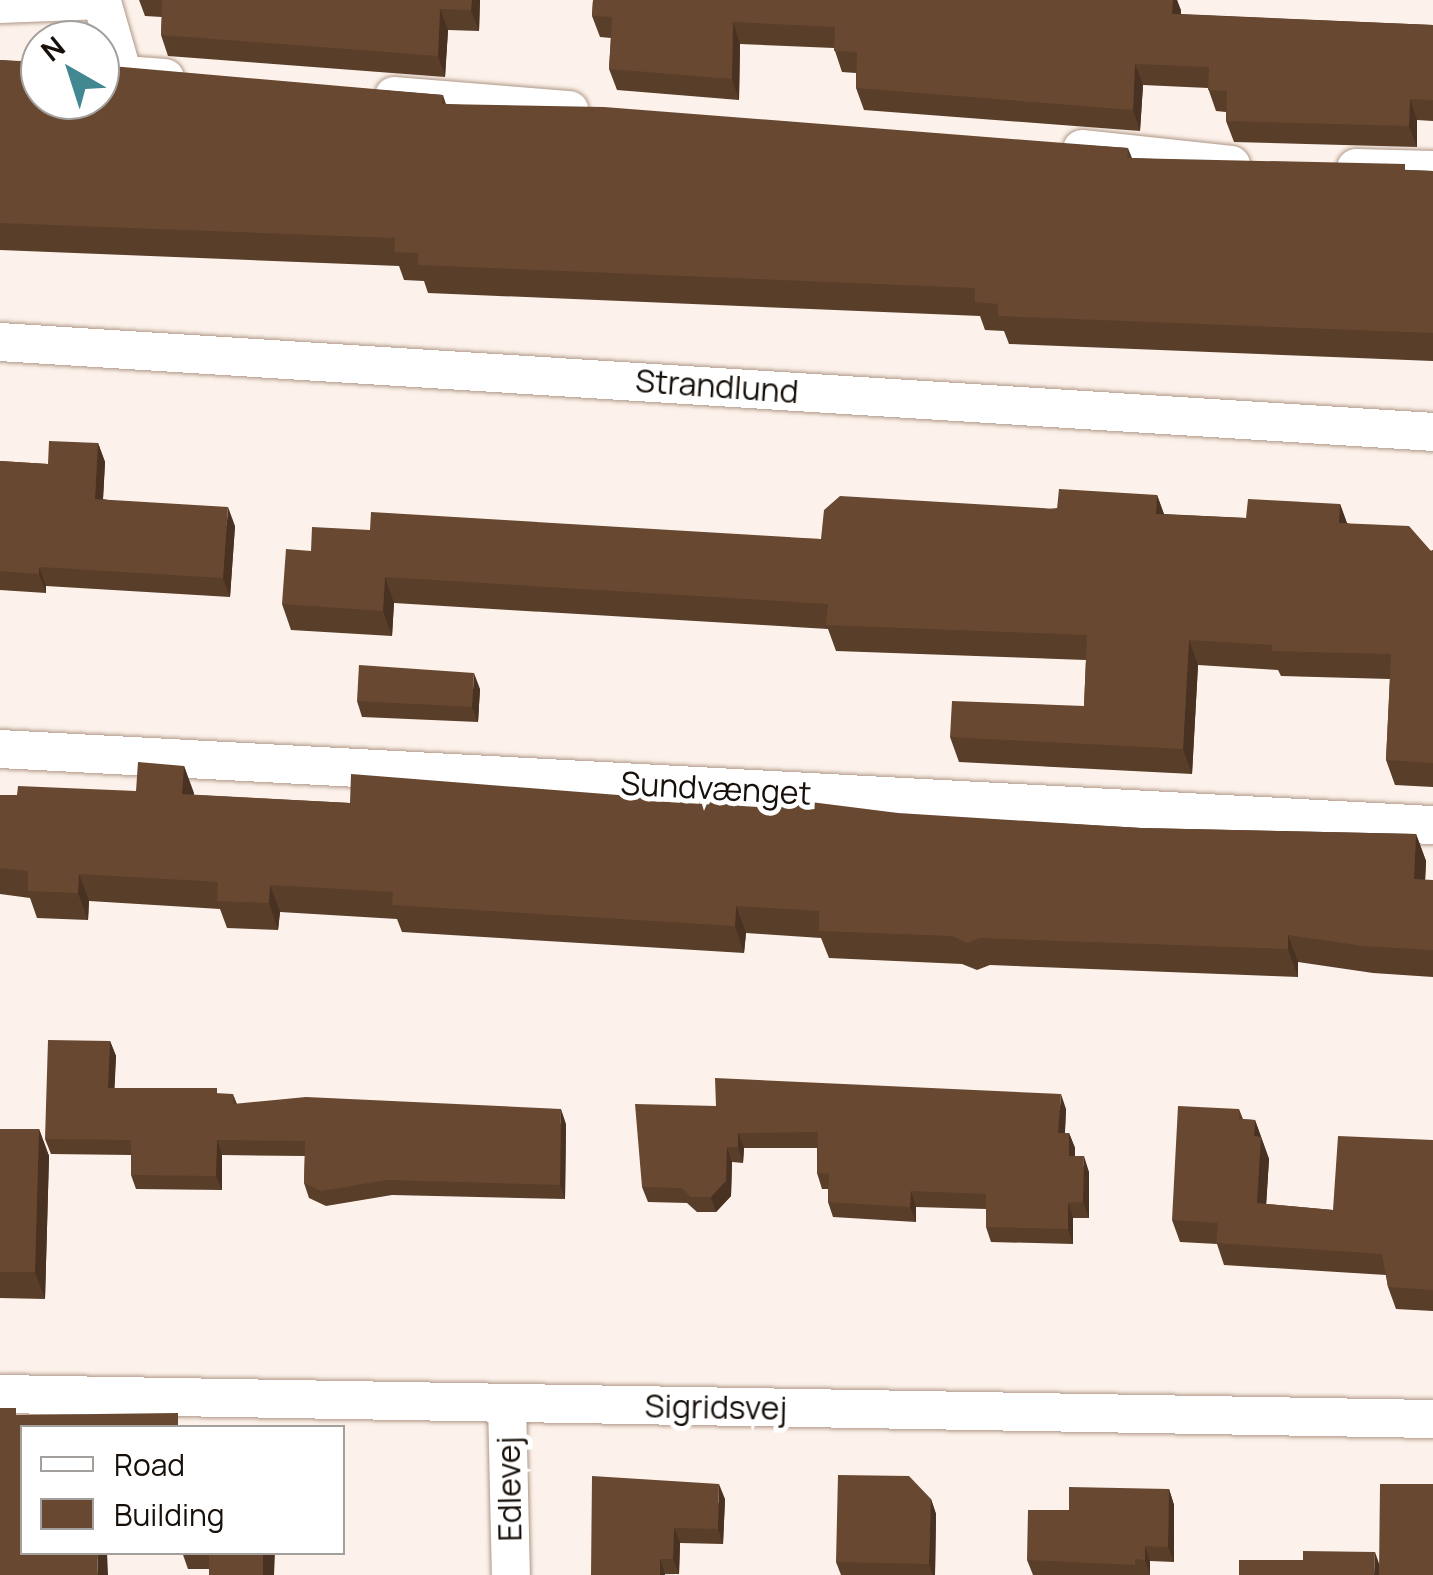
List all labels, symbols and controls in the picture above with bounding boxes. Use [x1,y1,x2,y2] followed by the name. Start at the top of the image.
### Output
[20,20,120,120] north arrow
[33,27,72,69] text: N
[634,361,800,411] street label: Strandlund
[620,764,812,812] street label: Sundvænget
[644,1387,788,1427] street label: Sigridsvej
[20,1425,345,1555] legend
[489,1436,529,1542] street label: Edlevej
[114,1444,185,1485] text: Road
[114,1494,225,1535] text: Building

